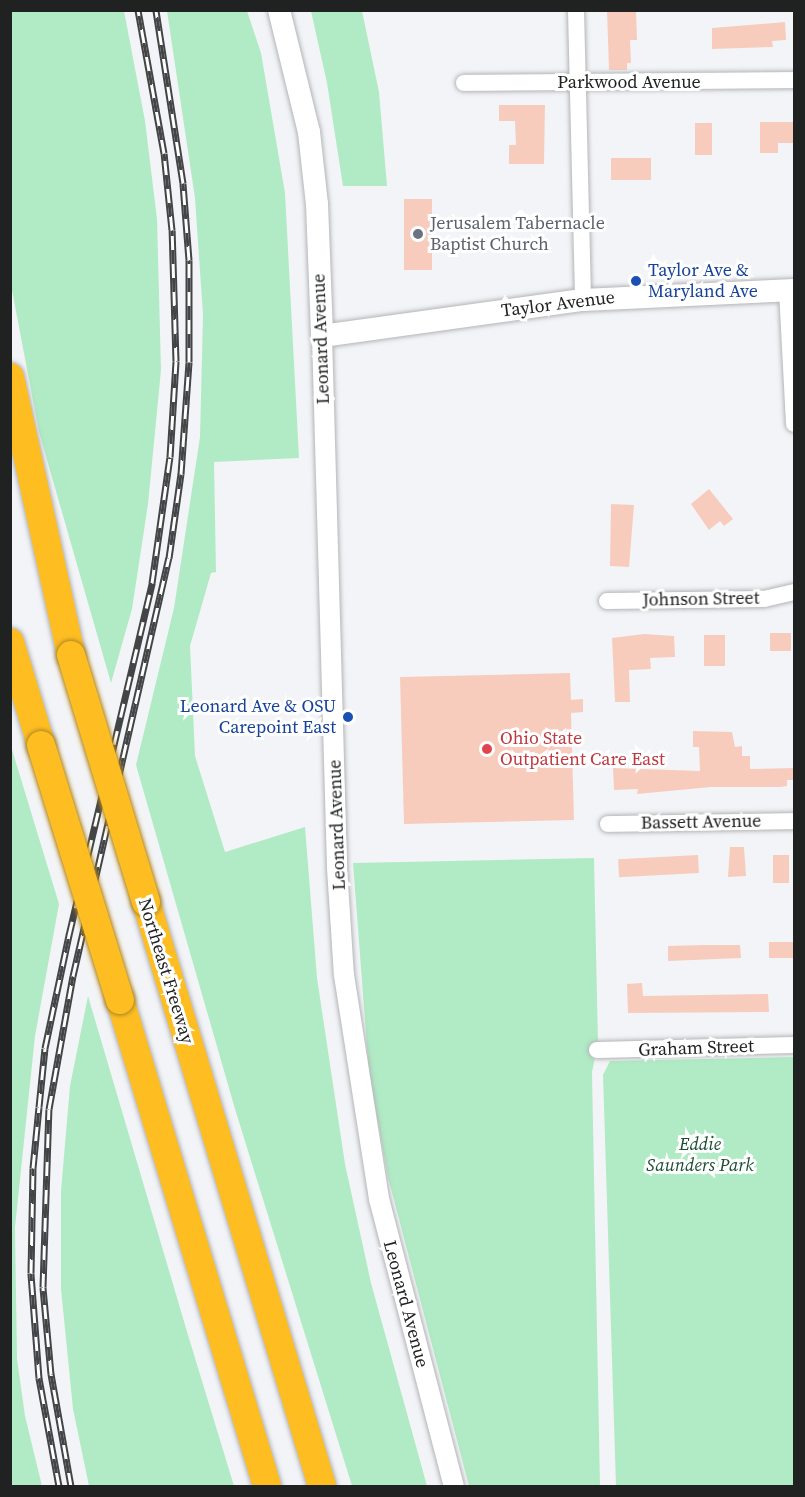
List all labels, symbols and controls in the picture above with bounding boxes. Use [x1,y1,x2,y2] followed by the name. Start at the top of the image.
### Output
[557,71,701,93] street label: Parkwood Avenue
[430,213,605,256] place label: Jerusalem Tabernacle Baptist Church
[411,227,425,241] marker: Jerusalem Tabernacle Baptist Church
[648,260,758,302] place label: Taylor Ave & Maryland Ave
[308,273,334,405] street label: Leonard Avenue
[629,274,643,288] marker: Taylor Ave & Maryland Ave
[500,286,616,322] street label: Taylor Avenue
[642,587,760,611] street label: Johnson Street
[180,696,336,738] place label: Leonard Ave & OSU Carepoint East
[341,710,355,724] marker: Leonard Ave & OSU Carepoint East
[500,728,665,771] place label: Ohio State Outpatient Care East
[478,740,496,758] marker: Ohio State Outpatient Care East
[324,759,350,891] street label: Leonard Avenue
[641,810,761,834] street label: Bassett Avenue
[134,896,198,1046] street label: Northeast Freeway
[638,1035,754,1061] street label: Graham Street
[646,1134,754,1176] park label: Eddie Saunders Park
[379,1238,433,1370] street label: Leonard Avenue

